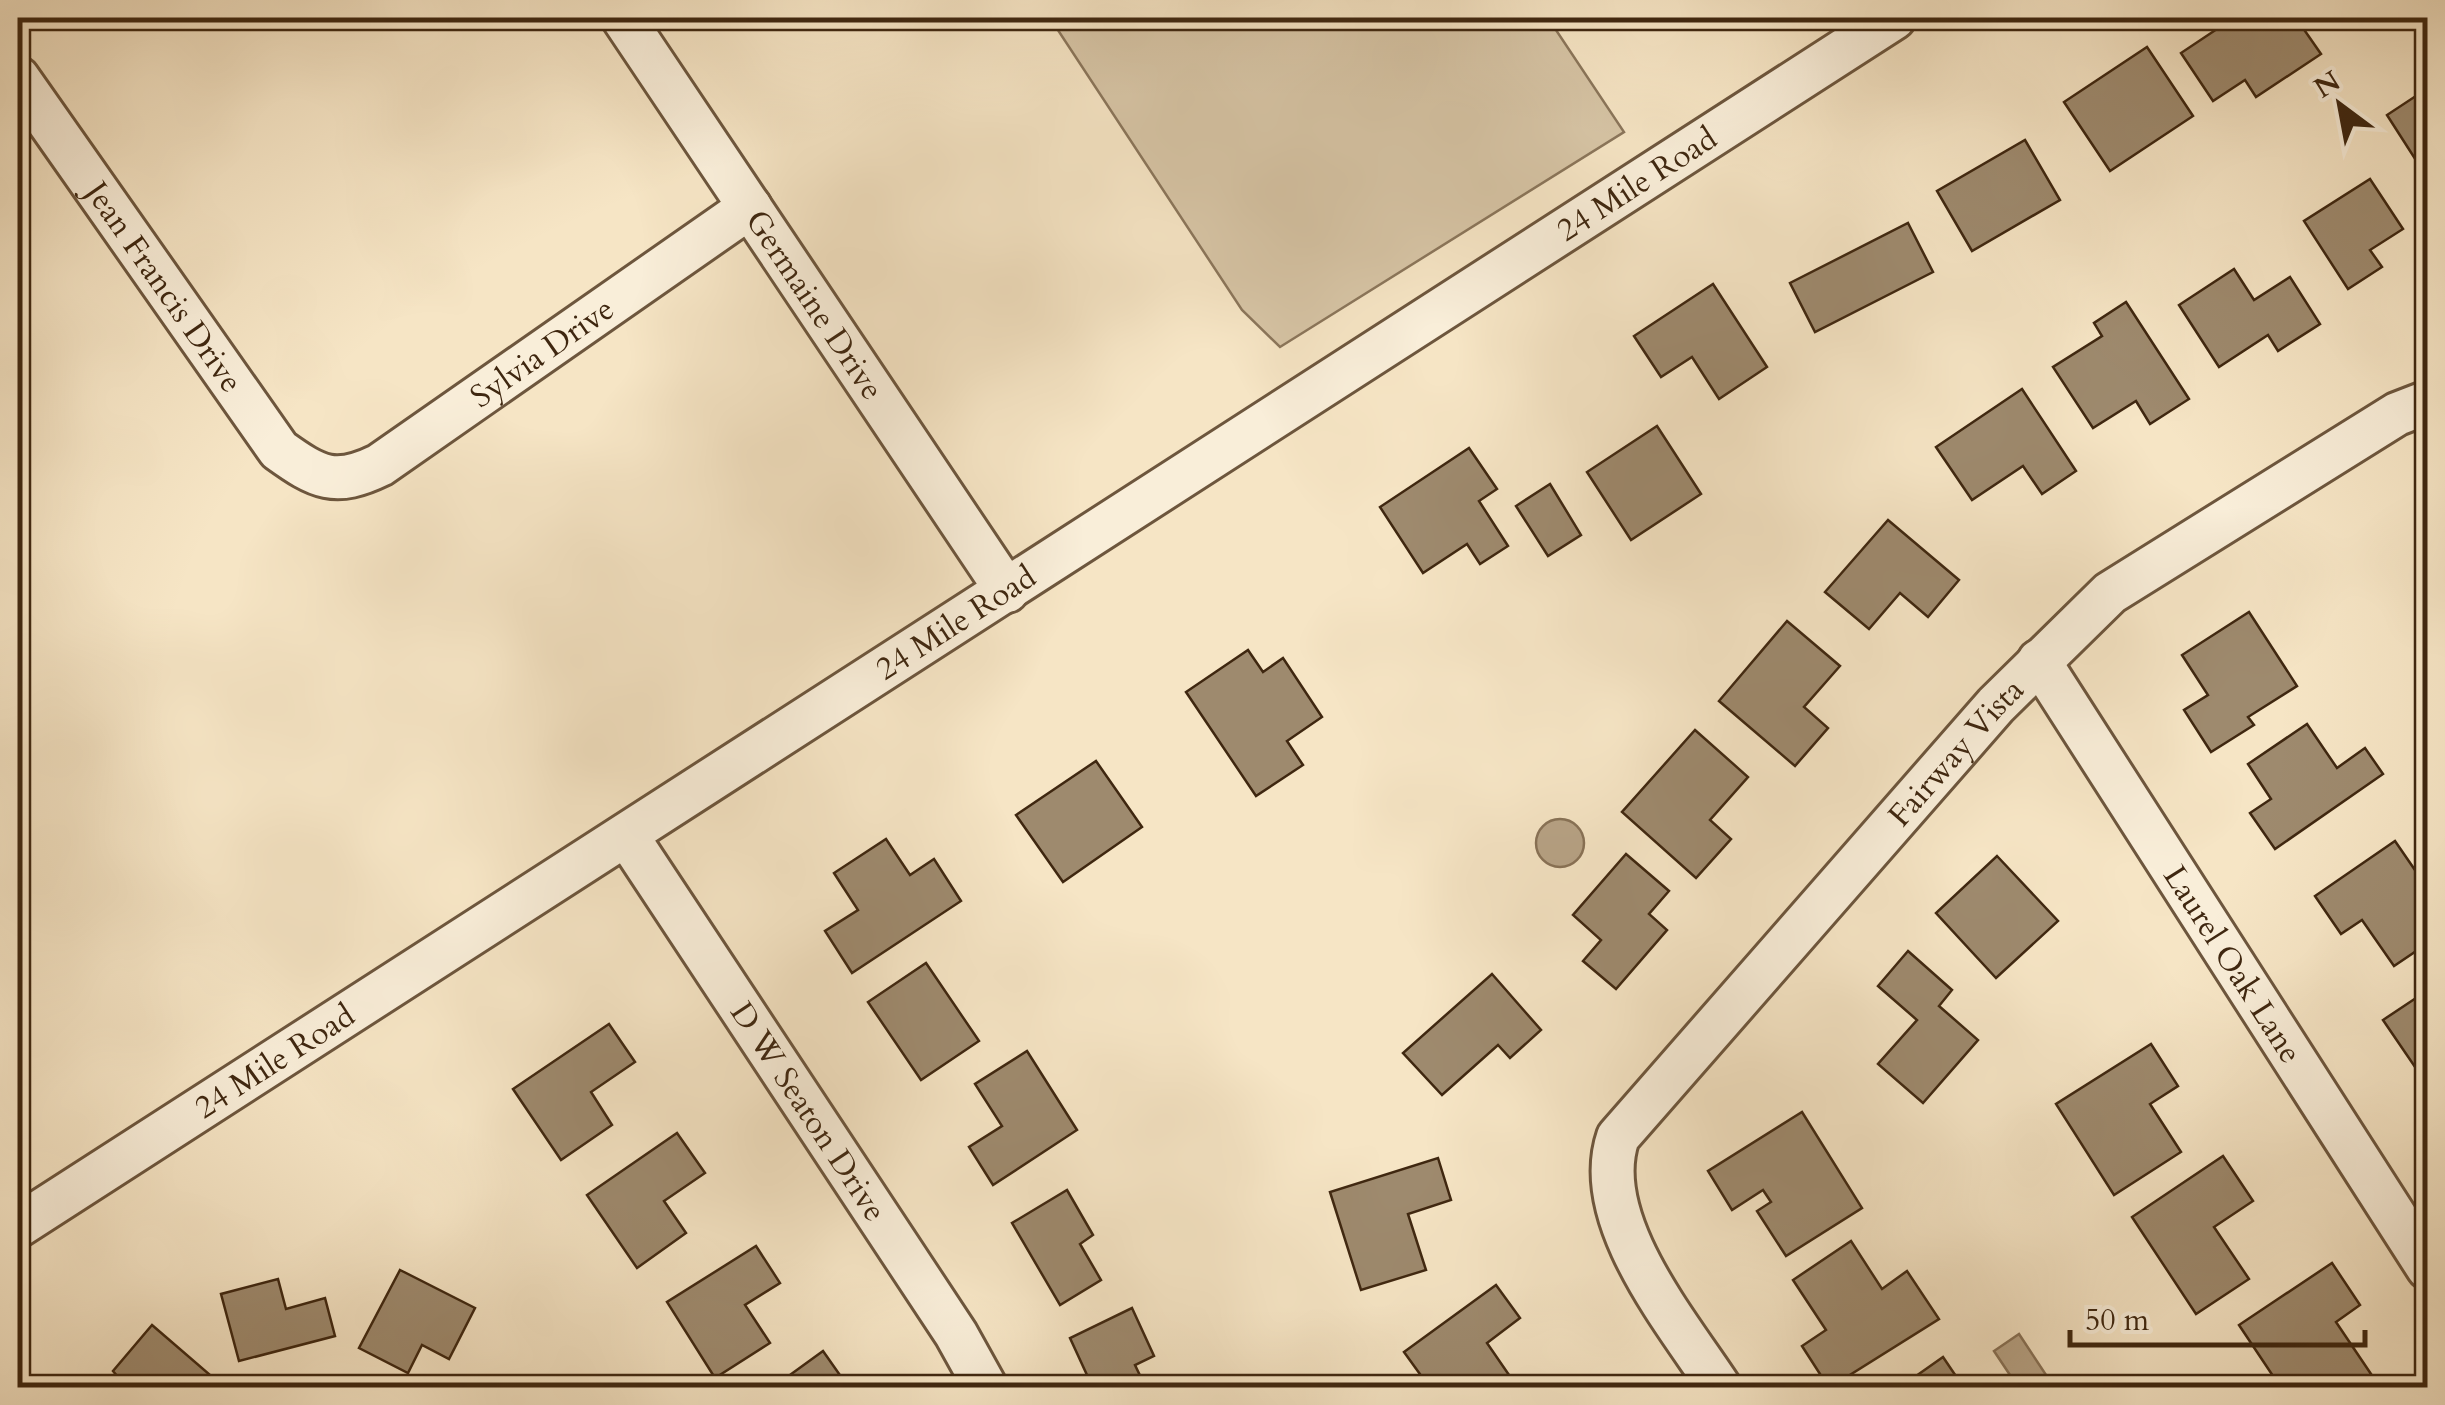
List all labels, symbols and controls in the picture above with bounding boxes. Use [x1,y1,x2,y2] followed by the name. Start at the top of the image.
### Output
[2290,55,2390,155] north arrow
[2307,62,2348,107] text: N
[1549,117,1725,252] street label: 24 Mile Road
[72,170,253,402] street label: Jean Francis Drive
[735,201,894,409] street label: Germaine Drive
[462,287,623,418] street label: Sylvia Drive
[868,555,1044,691] street label: 24 Mile Road
[1878,669,2034,836] street label: Fairway Vista
[2153,857,2312,1072] street label: Laurel Oak Lane
[187,994,363,1130] street label: 24 Mile Road
[720,994,897,1230] street label: D W Seaton Drive
[2070,1285,2365,1347] scale bar
[2085,1300,2150,1341] text: 50 m

